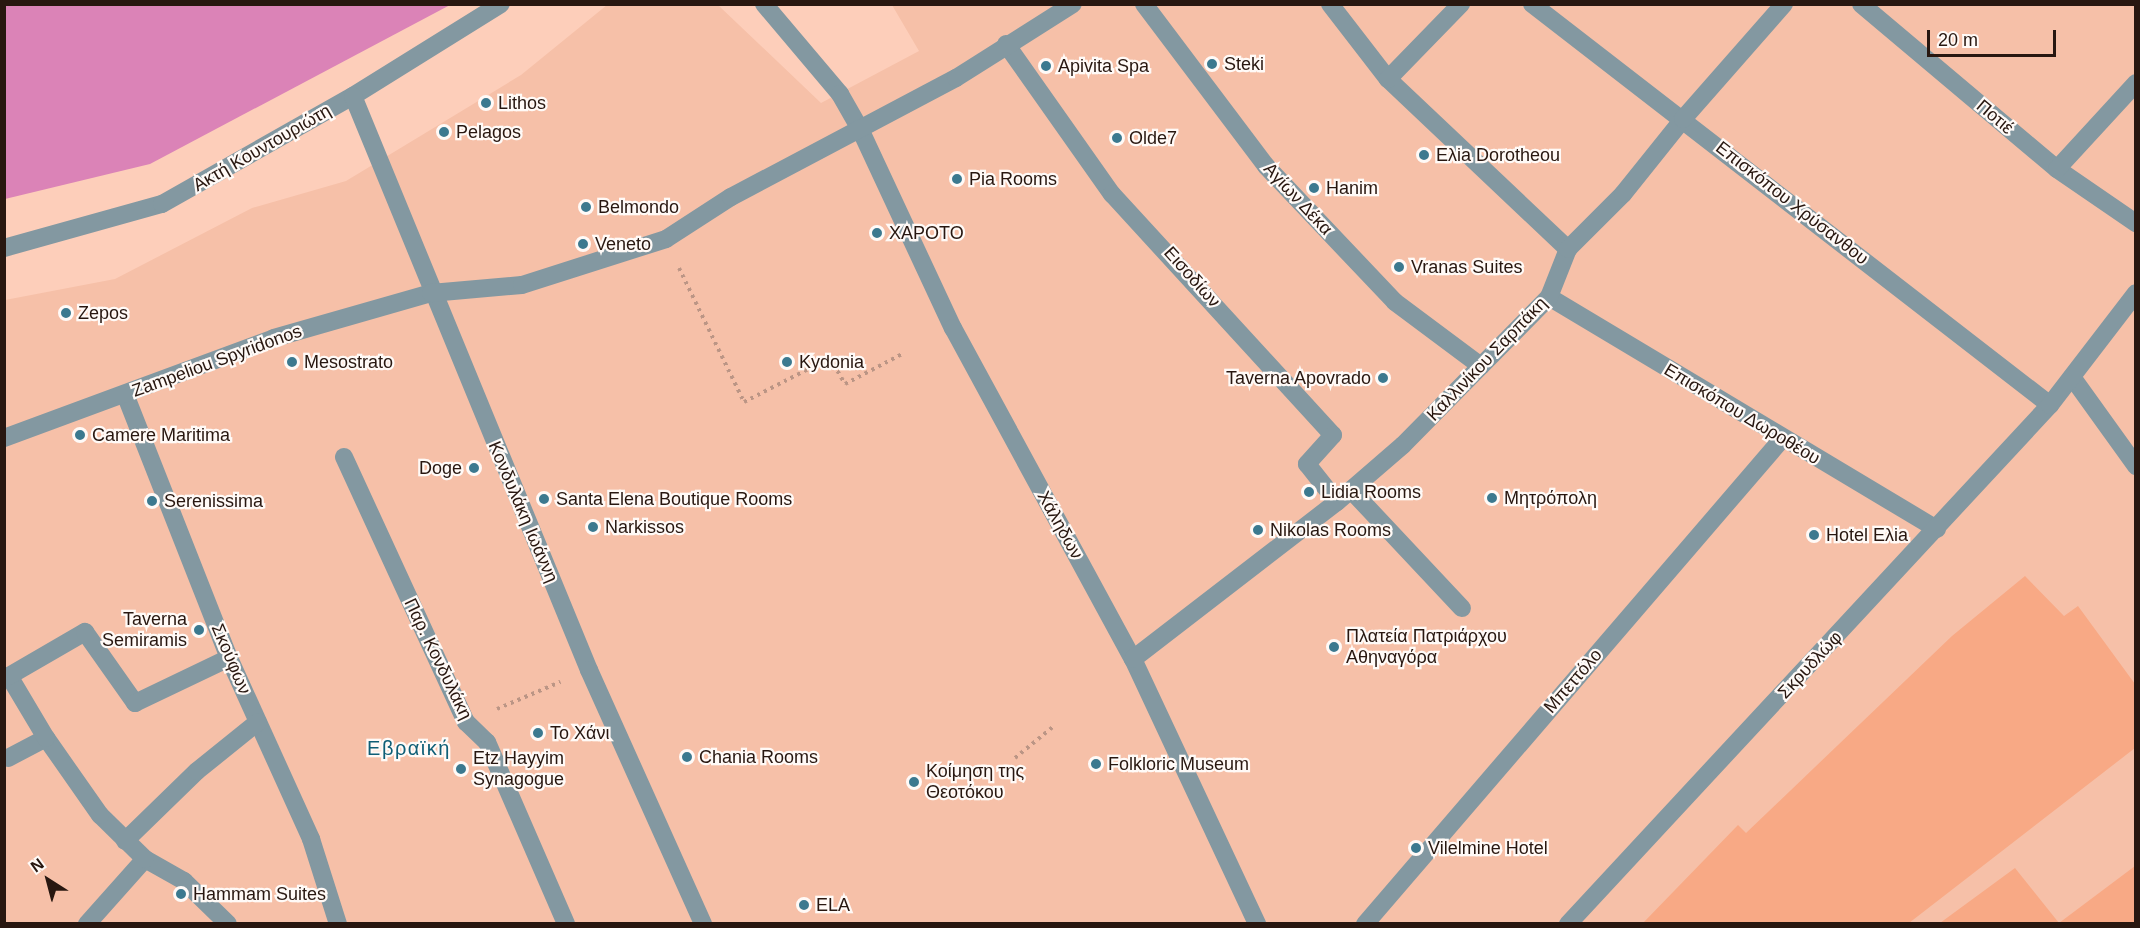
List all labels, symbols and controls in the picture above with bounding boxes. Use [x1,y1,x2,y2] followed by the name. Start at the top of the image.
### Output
[1930,18,2059,56] scale bar
[1938,30,1978,50] text: 20 m
[1224,53,1264,75] place label: Steki
[1058,55,1149,77] place label: Apivita Spa
[1205,57,1219,71] marker: Steki
[1039,59,1053,73] marker: Apivita Spa
[498,92,546,114] place label: Lithos
[1972,95,2018,139] street label: Ποτιέ
[479,96,493,110] marker: Lithos
[189,100,335,196] street label: Ακτή Κουντουριώτη
[456,121,521,143] place label: Pelagos
[437,125,451,139] marker: Pelagos
[1129,127,1177,149] place label: Olde7
[1110,131,1124,145] marker: Olde7
[1711,137,1873,269] street label: Επισκόπου Χρύσανθου
[1436,144,1560,166] place label: Eλia Dorotheou
[1417,148,1431,162] marker: Eλia Dorotheou
[1259,158,1337,240] street label: Αγίων Δέκα
[969,168,1057,190] place label: Pia Rooms
[950,172,964,186] marker: Pia Rooms
[1326,177,1378,199] place label: Hanim
[1307,181,1321,195] marker: Hanim
[598,196,679,218] place label: Belmondo
[579,200,593,214] marker: Belmondo
[889,222,964,244] place label: ΧΑΡΟΤΟ
[870,226,884,240] marker: ΧΑΡΟΤΟ
[595,233,651,255] place label: Veneto
[576,237,590,251] marker: Veneto
[1159,242,1225,312] street label: Εισοδίων
[1411,256,1522,278] place label: Vranas Suites
[1392,260,1406,274] marker: Vranas Suites
[1422,293,1552,425] street label: Καλλινίκου Σαρπάκη
[78,302,128,324] place label: Zepos
[59,306,73,320] marker: Zepos
[129,320,305,402] street label: Zampeliou Spyridonos
[304,351,393,373] place label: Mesostrato
[799,351,864,373] place label: Kydonia
[285,355,299,369] marker: Mesostrato
[780,355,794,369] marker: Kydonia
[1660,359,1824,469] street label: Επισκόπου Δωροθέου
[1225,367,1371,389] place label: Taverna Apovrado
[1376,371,1390,385] marker: Taverna Apovrado
[92,424,230,446] place label: Camere Maritima
[73,428,87,442] marker: Camere Maritima
[484,438,562,586] street label: Κονδυλάκη Ιωάννη
[419,457,462,479] place label: Doge
[467,461,481,475] marker: Doge
[1321,481,1421,503] place label: Lidia Rooms
[1302,485,1316,499] marker: Lidia Rooms
[1032,487,1088,563] street label: Χάληδων
[1504,487,1597,509] place label: Μητρόπολη
[556,488,792,510] place label: Santa Elena Boutique Rooms
[164,490,263,512] place label: Serenissima
[1485,491,1499,505] marker: Μητρόπολη
[537,492,551,506] marker: Santa Elena Boutique Rooms
[145,494,159,508] marker: Serenissima
[605,516,684,538] place label: Narkissos
[1270,519,1391,541] place label: Nikolas Rooms
[586,520,600,534] marker: Narkissos
[1251,523,1265,537] marker: Nikolas Rooms
[1826,524,1908,546] place label: Hotel Eλia
[1807,528,1821,542] marker: Hotel Eλia
[399,595,477,723] street label: Παρ. Κονδυλάκη
[102,609,187,652] place label: Taverna Semiramis
[207,620,255,698] street label: Σκούφων
[192,623,206,637] marker: Taverna Semiramis
[1346,626,1507,668] place label: Πλατεία Πατριάρχου Αθηναγόρα
[1773,627,1847,703] street label: Σκρυδλώφ
[1327,640,1341,654] marker: Πλατεία Πατριάρχου Αθηναγόρα
[1539,644,1607,718] street label: Μπεττόλο
[550,722,609,744] place label: Το Χάνι
[531,726,545,740] marker: Το Χάνι
[367,736,451,760] district label: Εβραϊκή
[699,746,818,768] place label: Chania Rooms
[473,748,564,790] place label: Etz Hayyim Synagogue
[680,750,694,764] marker: Chania Rooms
[1108,753,1249,775] place label: Folkloric Museum
[1089,757,1103,771] marker: Folkloric Museum
[926,761,1024,804] place label: Κοίμηση της Θεοτόκου
[454,762,468,776] marker: Etz Hayyim Synagogue
[907,775,921,789] marker: Κοίμηση της Θεοτόκου
[1428,837,1548,859] place label: Vilelmine Hotel
[1409,841,1423,855] marker: Vilelmine Hotel
[18,850,78,910] north arrow
[27,855,47,875] text: N
[193,883,326,905] place label: Hammam Suites
[174,887,188,901] marker: Hammam Suites
[816,894,850,916] place label: ELA
[797,898,811,912] marker: ELA

